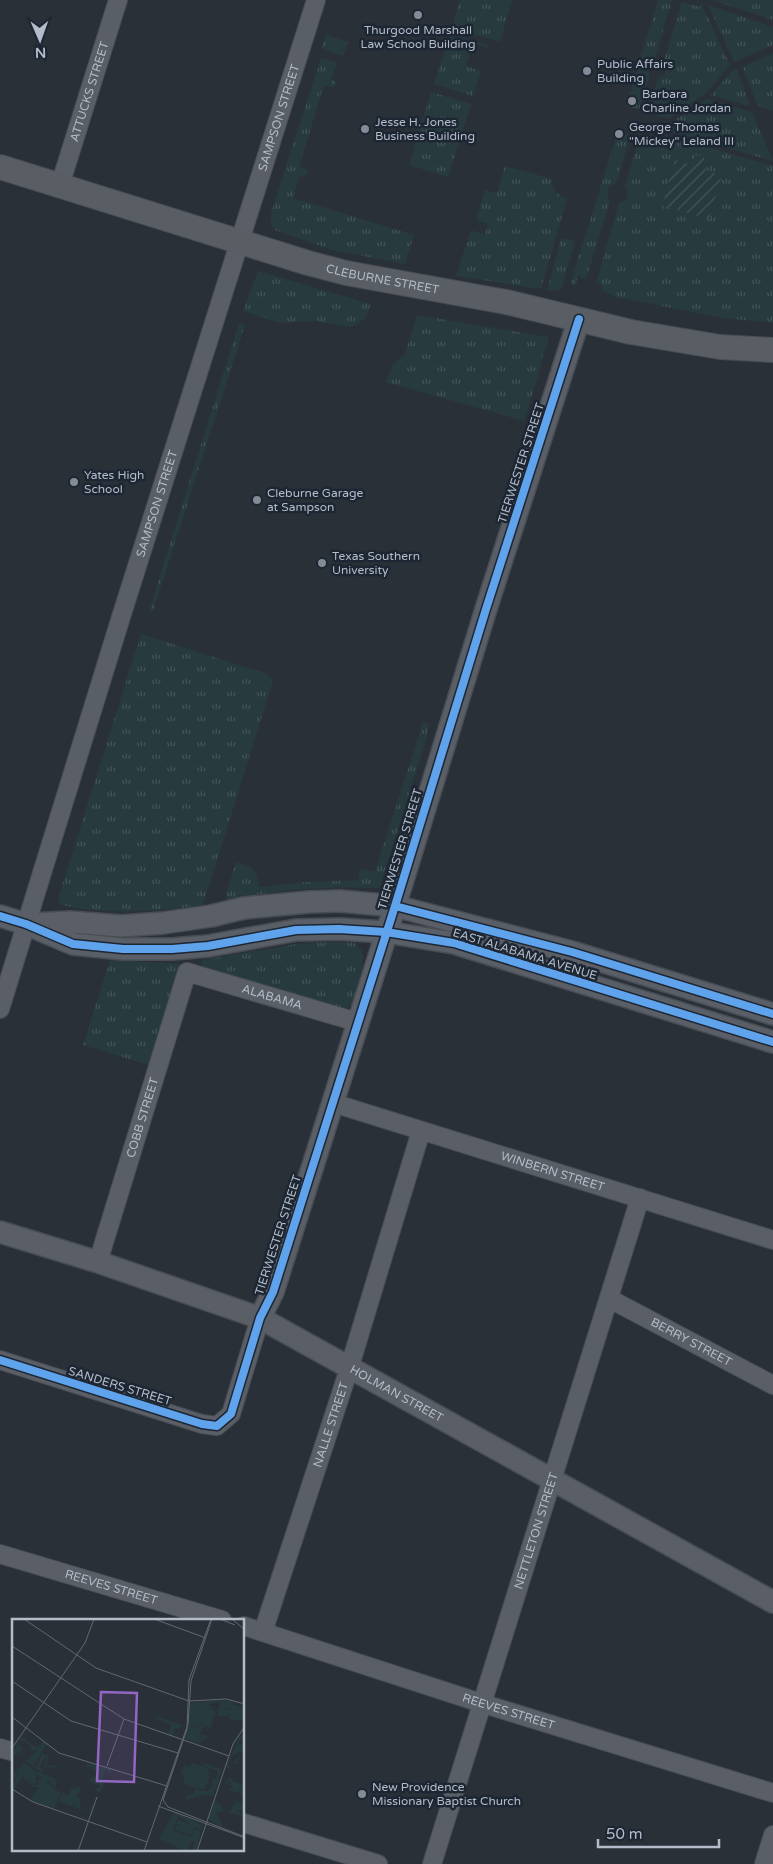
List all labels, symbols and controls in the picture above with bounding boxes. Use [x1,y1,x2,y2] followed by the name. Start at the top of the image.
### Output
[412,9,424,21] marker: Thurgood Marshall Law School Building
[15,15,65,65] north arrow
[361,23,475,51] place label: Thurgood Marshall Law School Building
[67,39,112,143] street label: ATTUCKS STREET
[35,44,46,61] text: N
[597,57,673,85] place label: Public Affairs Building
[255,62,302,173] street label: SAMPSON STREET
[581,65,593,77] marker: Public Affairs Building
[642,87,731,115] place label: Barbara Charline Jordan
[626,95,638,107] marker: Barbara Charline Jordan
[375,115,475,143] place label: Jesse H. Jones Business Building
[629,120,734,148] place label: George Thomas "Mickey" Leland III
[359,123,371,135] marker: Jesse H. Jones Business Building
[613,128,625,140] marker: George Thomas "Mickey" Leland III
[325,261,441,297] street label: CLEBURNE STREET
[495,400,547,525] street label: TIERWESTER STREET
[133,448,180,559] street label: SAMPSON STREET
[84,468,144,496] place label: Yates High School
[68,476,80,488] marker: Yates High School
[267,486,364,514] place label: Cleburne Garage at Sampson
[251,494,263,506] marker: Cleburne Garage at Sampson
[332,549,420,577] place label: Texas Southern University
[316,557,328,569] marker: Texas Southern University
[375,786,425,911] street label: TIERWESTER STREET
[451,925,599,983] street label: EAST ALABAMA AVENUE
[240,981,304,1013] street label: ALABAMA
[123,1075,161,1159] street label: COBB STREET
[499,1149,607,1194] street label: WINBERN STREET
[252,1172,304,1297] street label: TIERWESTER STREET
[649,1315,735,1369] street label: BERRY STREET
[347,1362,446,1425] street label: HOLMAN STREET
[67,1364,174,1409] street label: SANDERS STREET
[310,1380,351,1469] street label: NALLE STREET
[511,1470,561,1591] street label: NETTLETON STREET
[63,1567,160,1608] street label: REEVES STREET
[12,1619,245,1852] inset map
[461,1690,557,1732] street label: REEVES STREET
[372,1780,521,1808] place label: New Providence Missionary Baptist Church
[356,1788,368,1800] marker: New Providence Missionary Baptist Church
[598,1816,719,1848] scale bar
[606,1825,643,1843] text: 50 m

